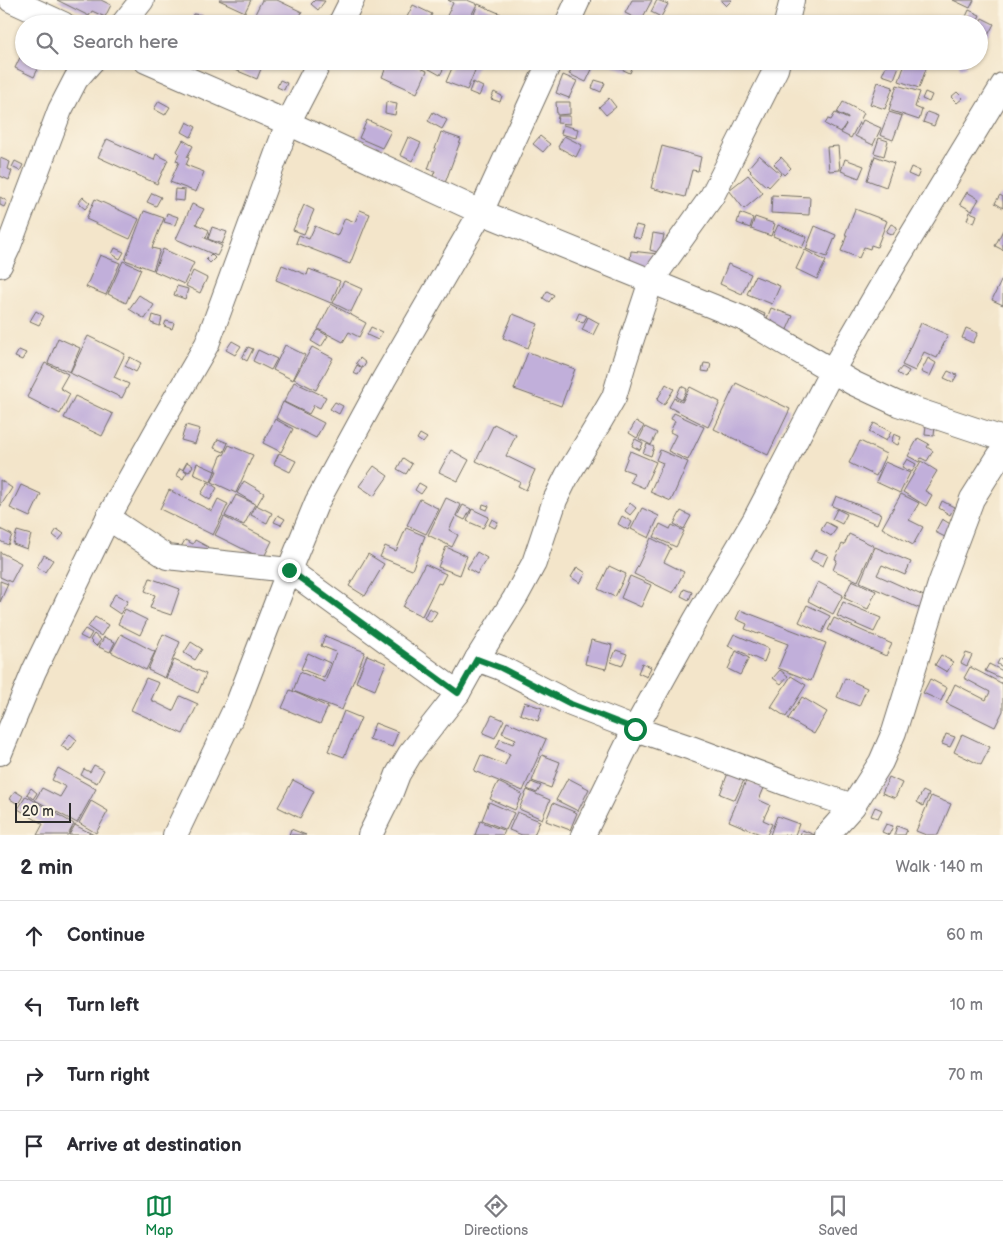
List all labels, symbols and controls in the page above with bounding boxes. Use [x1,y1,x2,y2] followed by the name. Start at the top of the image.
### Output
[15,15,988,70] search box
[33,29,61,57] icon: search
[73,31,178,54] text: Search here
[278,559,301,582] route end
[624,718,647,741] route start
[15,800,71,823] scale bar
[22,803,54,820] text: 20 m
[20,855,73,880] text: 2 min
[896,858,983,877] text: Walk · 140 m
[20,922,48,950] icon: ahead
[67,924,145,947] text: Continue
[946,926,983,945] text: 60 m
[20,992,48,1020] icon: left
[67,994,139,1017] text: Turn left
[950,996,983,1015] text: 10 m
[20,1062,48,1090] icon: right
[67,1064,150,1087] text: Turn right
[948,1066,983,1085] text: 70 m
[20,1132,48,1160] icon: arrive
[67,1134,242,1157] text: Arrive at destination
[145,1192,173,1239] tab: Map
[464,1192,528,1239] tab: Directions
[818,1192,858,1239] tab: Saved

